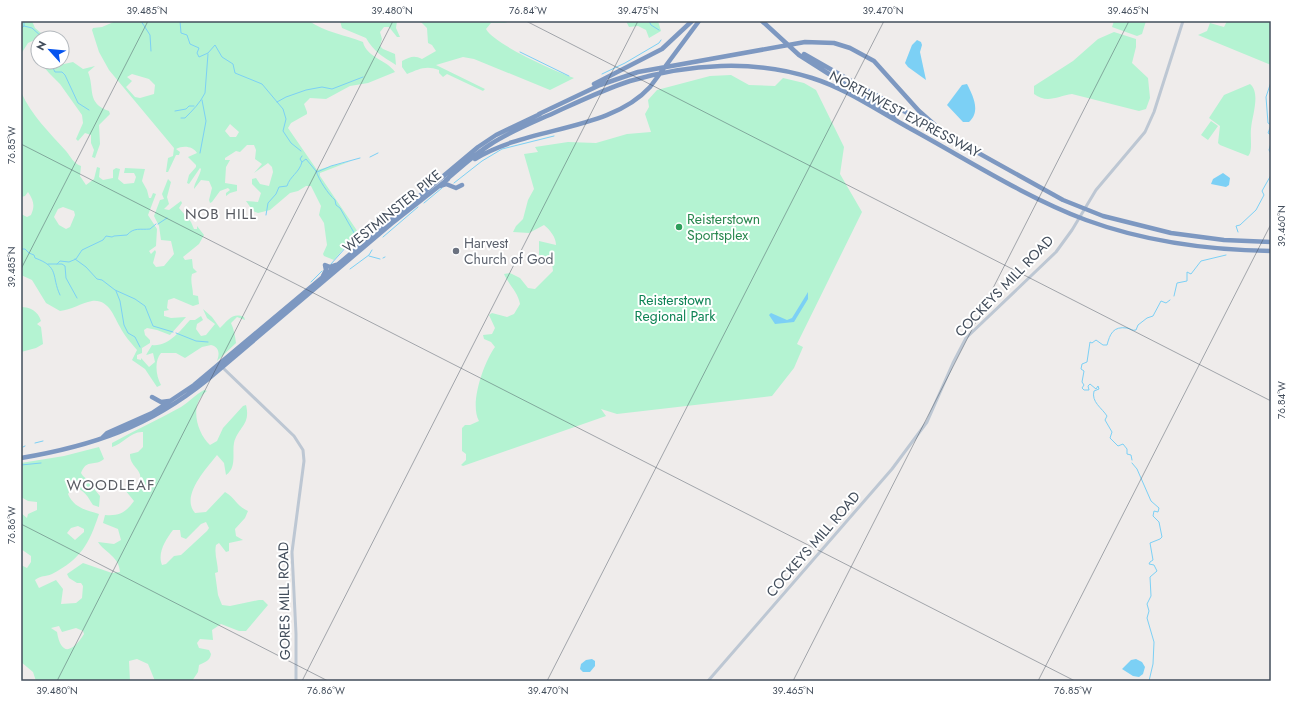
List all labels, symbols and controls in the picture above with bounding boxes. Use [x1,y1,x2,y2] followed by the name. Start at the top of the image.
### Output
[127,3,167,18] text: 39.485°N
[371,3,413,18] text: 39.480°N
[509,3,547,18] text: 76.84°W
[618,3,658,18] text: 39.475°N
[862,3,904,18] text: 39.470°N
[1107,3,1149,18] text: 39.465°N
[30,30,70,70] north arrow
[32,38,50,53] text: N
[826,66,984,163] street label: NORTHWEST EXPRESSWAY
[4,126,19,164] text: 76.85°W
[338,165,446,257] street label: WESTMINSTER PIKE
[185,203,257,225] district label: NOB HILL
[1274,205,1289,247] text: 39.460°N
[687,209,760,245] place label: Reisterstown Sportsplex
[674,222,684,232] marker: Reisterstown Sportsplex
[950,231,1058,341] street label: COCKEYS MILL ROAD
[464,233,553,269] place label: Harvest Church of God
[451,246,461,256] marker: Harvest Church of God
[4,247,19,287] text: 39.485°N
[635,290,716,326] park label: Reisterstown Regional Park
[1274,381,1289,419] text: 76.84°W
[67,474,155,496] district label: WOODLEAF
[761,487,865,601] street label: COCKEYS MILL ROAD
[4,506,19,544] text: 76.86°W
[273,542,295,660] street label: GORES MILL ROAD
[36,683,78,698] text: 39.480°N
[307,683,345,698] text: 76.86°W
[527,683,569,698] text: 39.470°N
[772,683,814,698] text: 39.465°N
[1054,683,1092,698] text: 76.85°W

